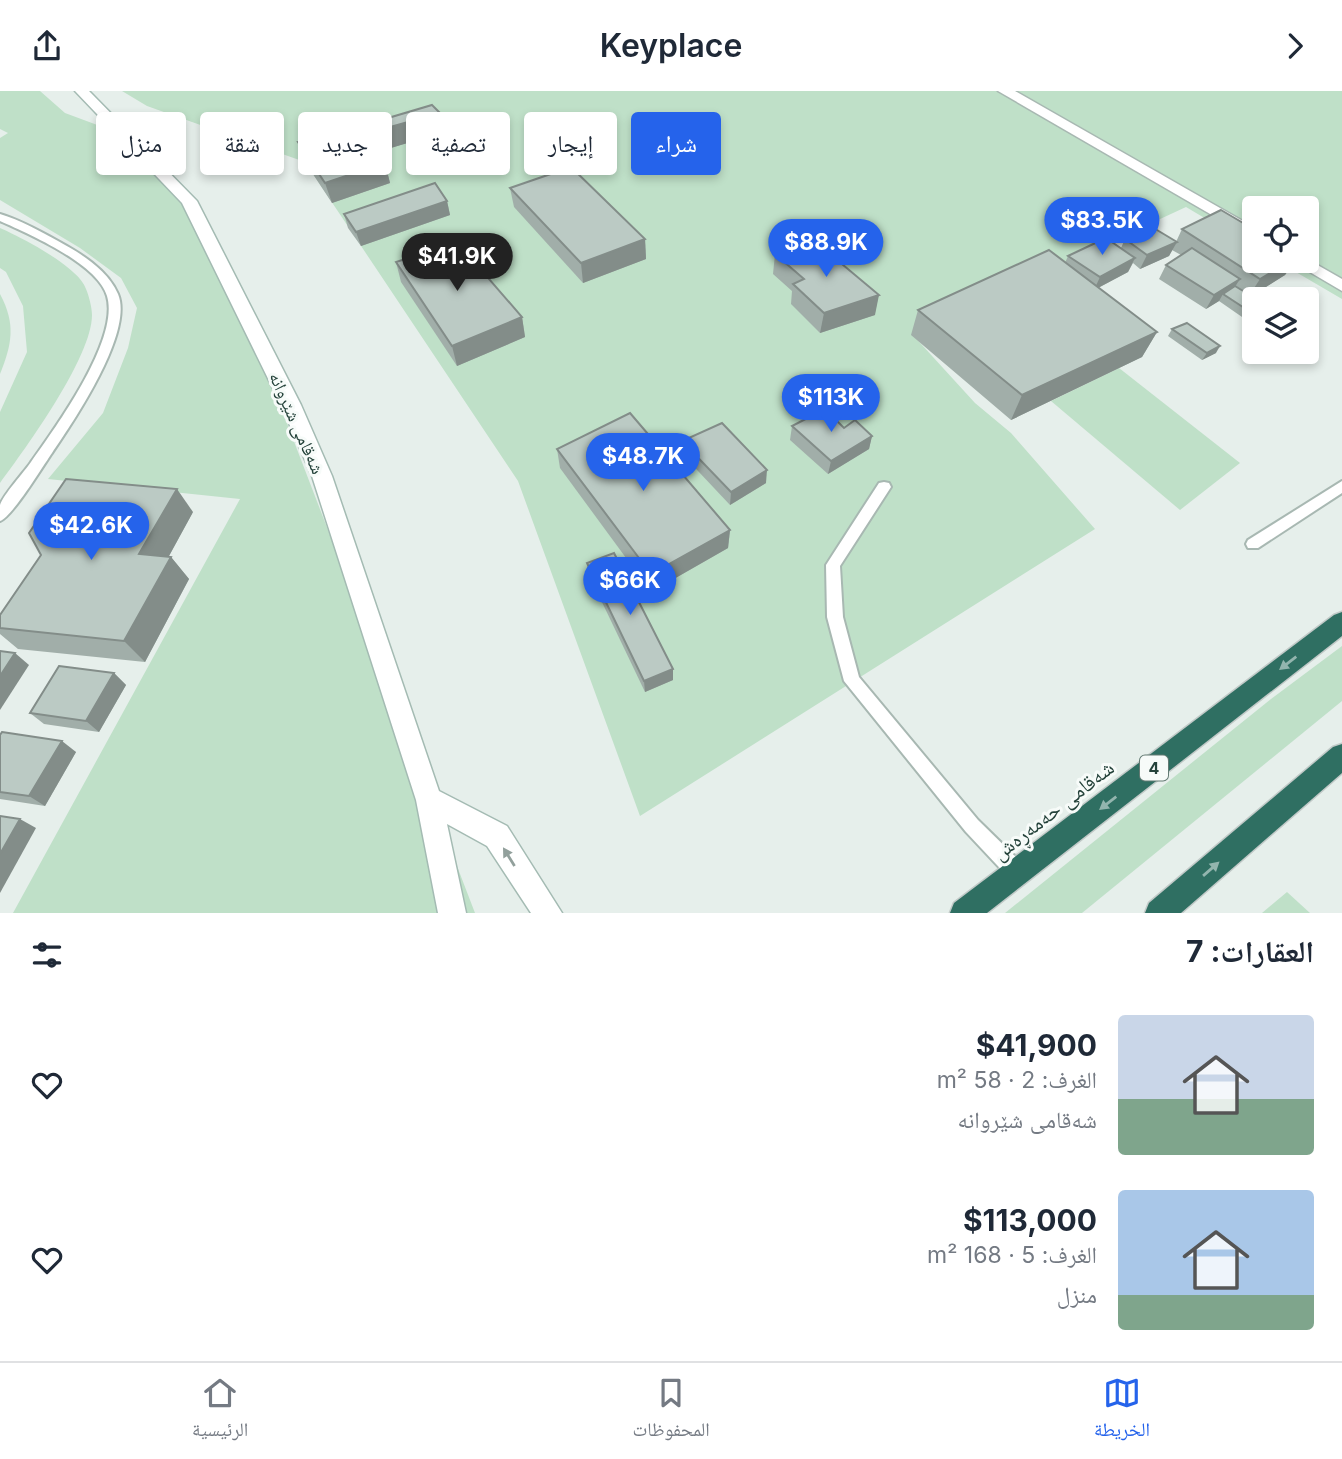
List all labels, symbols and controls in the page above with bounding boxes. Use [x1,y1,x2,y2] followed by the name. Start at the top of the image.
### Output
[600,26,742,65] text: Keyplace
[28,27,66,65] icon: share
[1276,27,1314,65] icon: forward
[96,112,186,175] chip: منزل
[200,112,284,175] chip: شقة
[298,112,392,175] chip: جديد
[406,112,510,175] chip: تصفية
[524,112,617,175] chip: إيجار
[631,112,721,175] chip: شراء
[1242,196,1319,364] map controls
[1242,196,1319,273] button: locate
[1045,197,1159,257] pin: $83.5K
[1060,206,1144,234] text: $83.5K
[769,219,883,279] pin: $88.9K
[784,228,868,256] text: $88.9K
[400,233,514,293] pin: $41.9K
[418,242,496,270] text: $41.9K
[1242,287,1319,364] button: layers
[264,369,329,478] street label: شەقامی شێروانە
[782,375,880,434] pin: $113K
[798,383,864,411] text: $113K
[586,433,700,493] pin: $48.7K
[602,442,684,470] text: $48.7K
[34,503,148,562] pin: $42.6K
[49,511,133,539] text: $42.6K
[589,557,671,617] pin: $66K
[599,566,661,594] text: $66K
[1279,656,1297,670] one-way arrow
[987,755,1121,869] street label: شەقامی حەمەڕەش
[1140,755,1168,781] road number: 4
[1100,795,1118,810] one-way arrow
[503,847,516,866] one-way arrow
[1202,861,1220,877] one-way arrow
[1186,933,1314,969] text: العقارات: 7
[28,936,66,974] icon: filters
[976,1027,1097,1063] text: $41,900
[1174,1043,1258,1127] icon: home
[28,1066,66,1104] icon: heart
[937,1066,1097,1094] text: الغرف: 2 · 58 m²
[958,1106,1097,1134] text: شەقامی شێروانە
[963,1202,1097,1238] text: $113,000
[1174,1218,1258,1302] icon: home
[28,1241,66,1279] icon: heart
[927,1241,1097,1269] text: الغرف: 5 · 168 m²
[1057,1281,1097,1309] text: منزل
[192,1374,248,1448] tab: الرئيسية
[633,1374,710,1448] tab: المحفوظات
[1094,1374,1150,1448] tab: الخريطة

